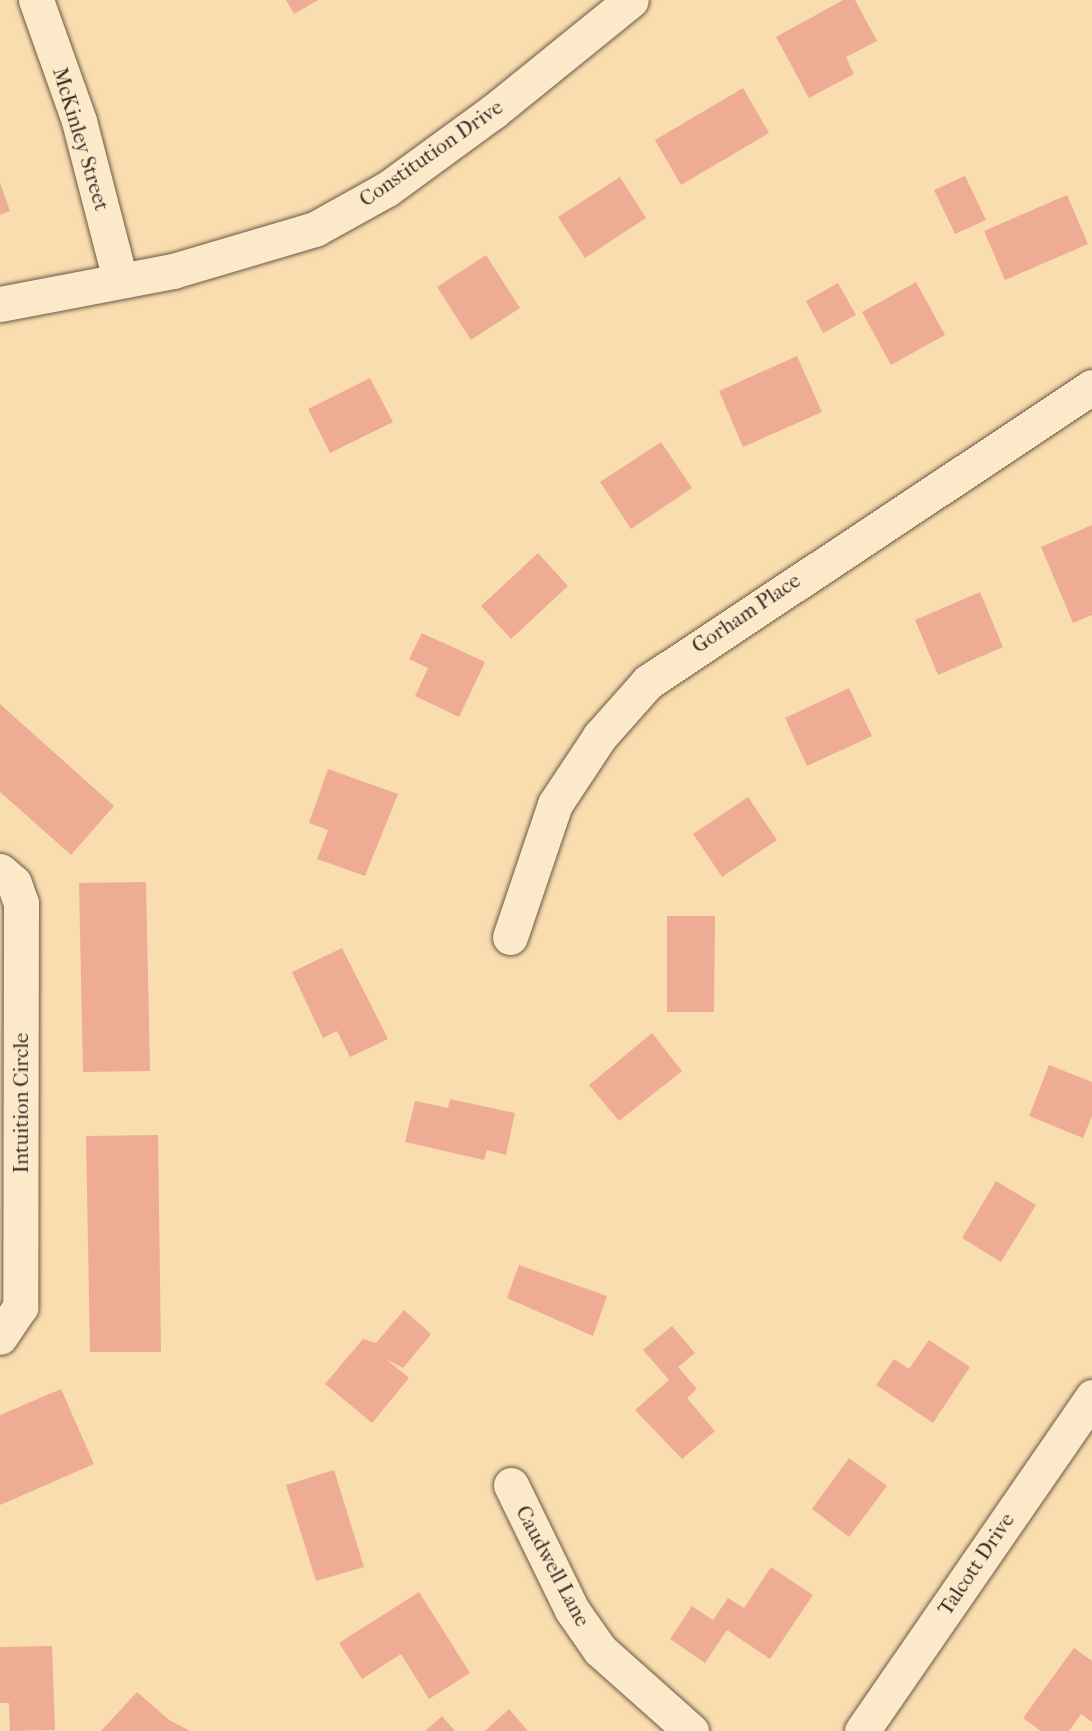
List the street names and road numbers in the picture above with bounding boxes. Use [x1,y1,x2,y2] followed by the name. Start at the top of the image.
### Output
[47,64,115,214] street label: McKinley Street
[354,94,508,212] street label: Constitution Drive
[687,567,805,659] street label: Gorham Place
[8,1033,34,1173] street label: Intuition Circle
[511,1501,595,1631] street label: Caudwell Lane
[932,1508,1020,1620] street label: Talcott Drive

